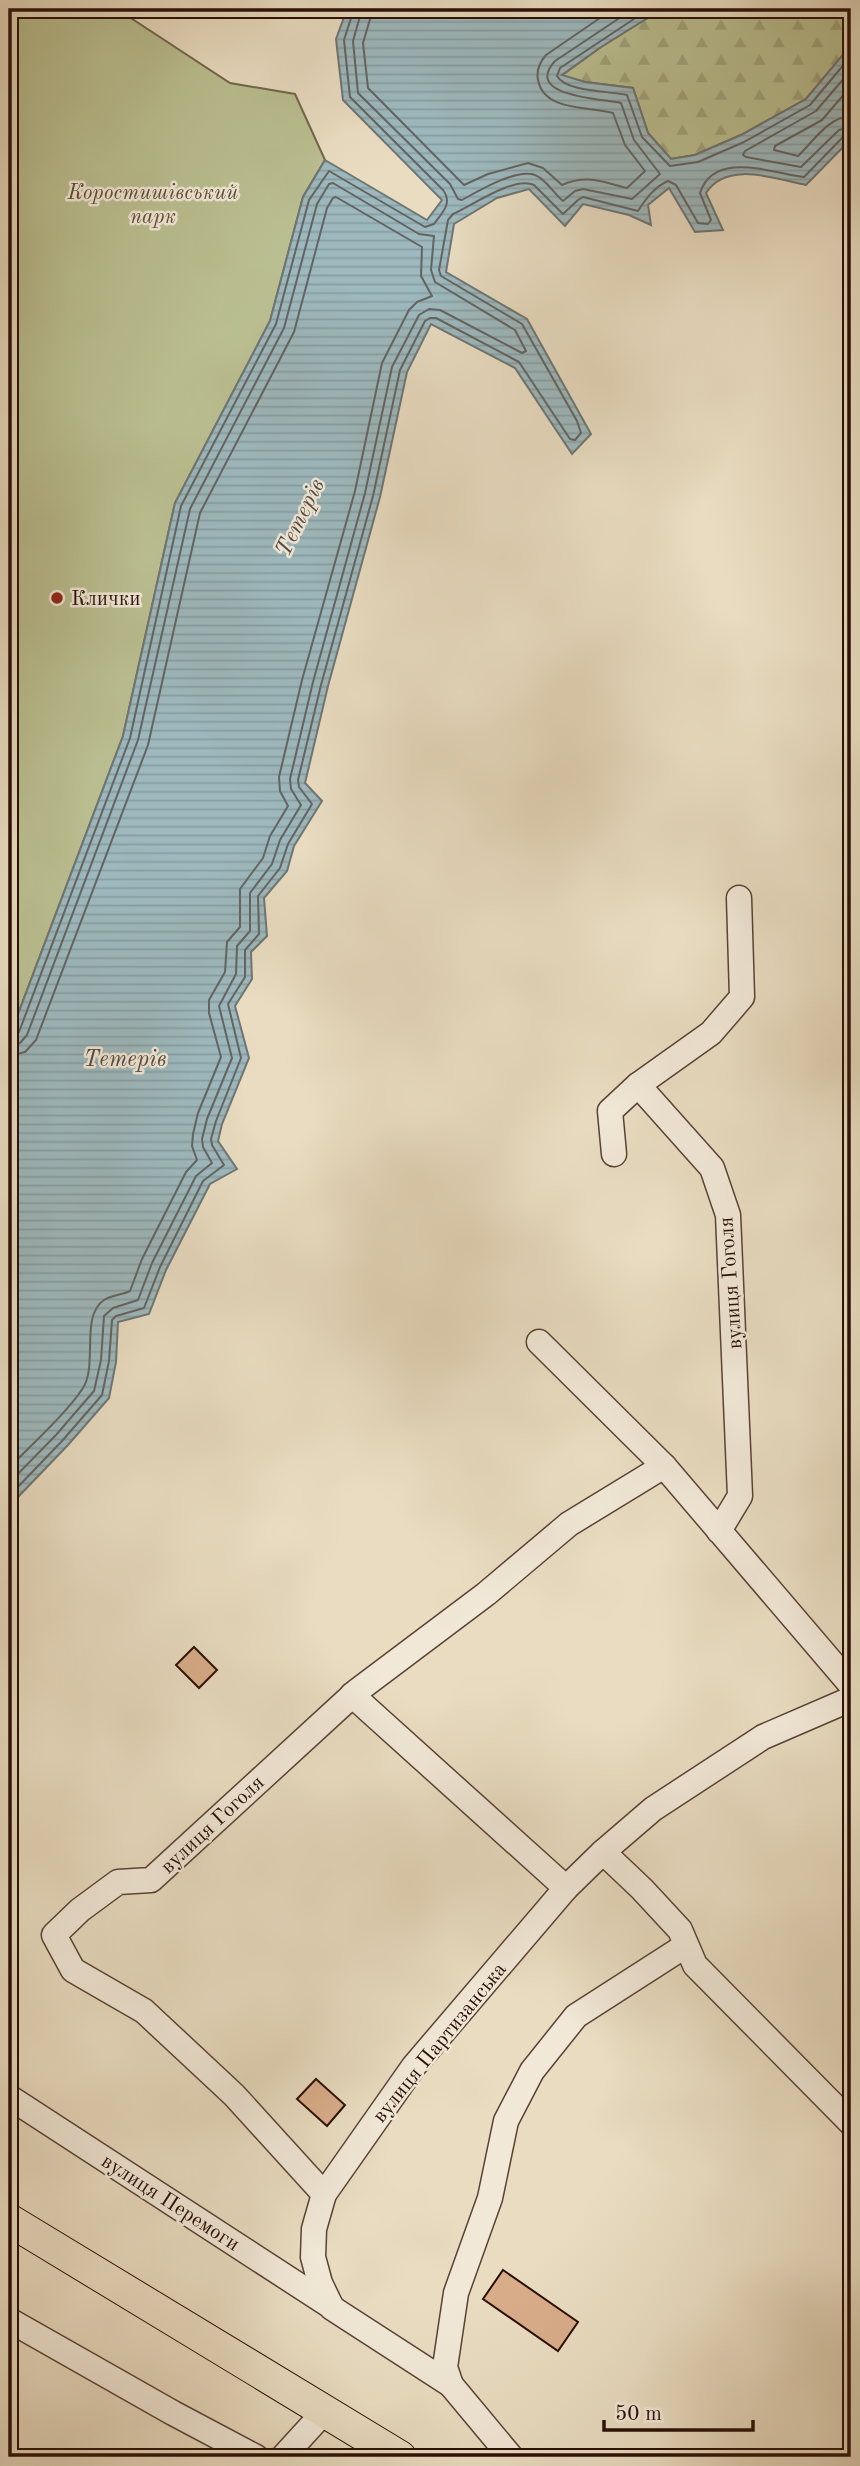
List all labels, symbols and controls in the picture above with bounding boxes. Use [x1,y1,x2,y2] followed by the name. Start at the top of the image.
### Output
[67,183,238,228] park label: Коростишівський парк
[272,475,330,561] water label: Тетерів
[71,589,141,610] place label: Клички
[49,590,65,606] marker: Клички
[83,1048,167,1072] water label: Тетерів
[716,1216,747,1350] street label: вулиця Гоголя
[157,1772,269,1878] street label: вулиця Гоголя
[369,1959,511,2127] street label: вулиця Партизанська
[97,2151,243,2256] street label: вулиця Перемоги
[604,2389,753,2433] scale bar
[615,2404,662,2425] text: 50 m

